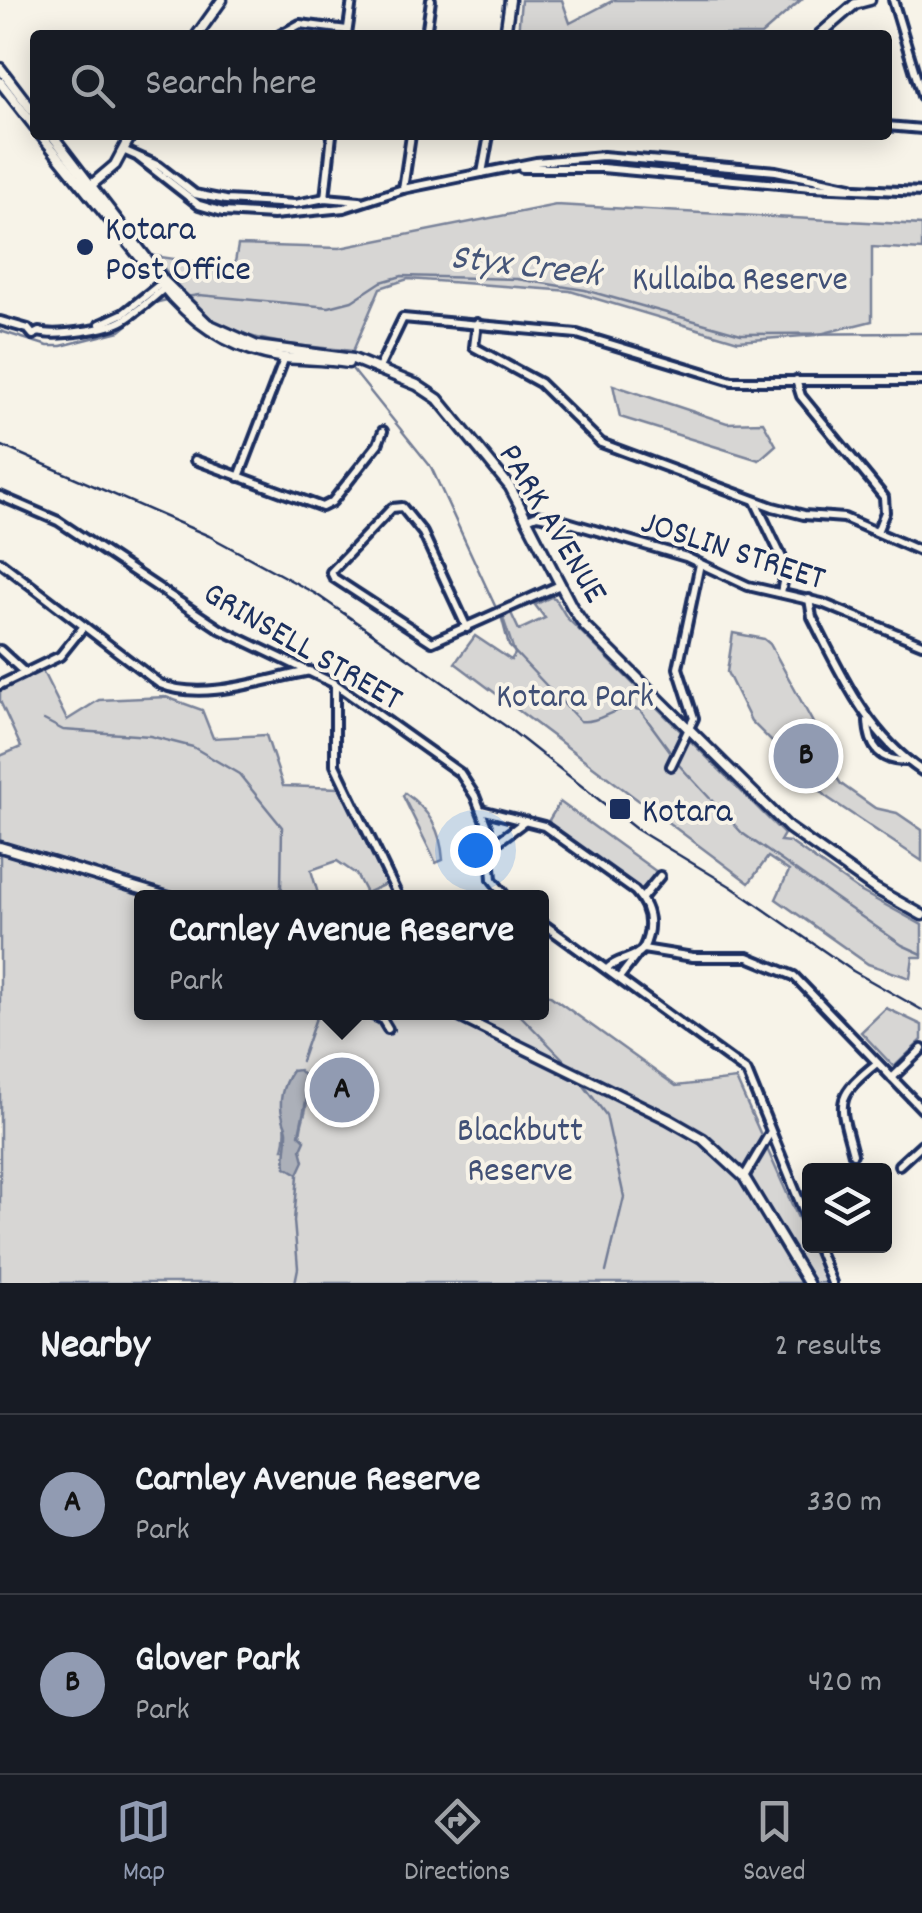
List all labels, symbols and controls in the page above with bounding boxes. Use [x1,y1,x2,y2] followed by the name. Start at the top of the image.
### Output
[30,30,892,140] search box
[65,58,120,113] icon: search
[145,58,317,113] text: Search here
[105,207,251,297] place label: Kotara Post Office
[447,232,607,305] water label: Styx Creek
[74,236,96,258] marker: Kotara Post Office
[632,257,848,307] park label: Kullaiba Reserve
[483,435,618,614] street label: PARK AVENUE
[634,499,831,606] street label: JOSLIN STREET
[192,571,411,726] street label: GRINSELL STREET
[496,674,654,724] park label: Kotara Park
[774,718,838,794] pin: B
[642,789,733,839] place label: Kotara
[607,796,633,822] marker: Kotara
[450,825,501,876] your location
[134,890,549,1020] popup
[169,905,514,960] text: Carnley Avenue Reserve
[169,960,223,1006] text: Park
[310,1052,374,1128] pin: A
[457,1108,583,1198] park label: Blackbutt Reserve
[802,1163,892,1253] map controls
[802,1163,892,1253] button: layers
[40,1318,150,1378] text: Nearby
[775,1325,882,1371] text: 2 results
[135,1454,480,1509] text: Carnley Avenue Reserve
[64,1481,81,1527] text: A
[807,1481,882,1527] text: 330 m
[135,1509,190,1555] text: Park
[135,1634,300,1689] text: Glover Park
[65,1661,80,1707] text: B
[808,1661,882,1707] text: 420 m
[135,1689,190,1735] text: Park
[116,1794,171,1894] tab: Map
[404,1794,510,1894] tab: Directions
[743,1794,806,1894] tab: Saved

